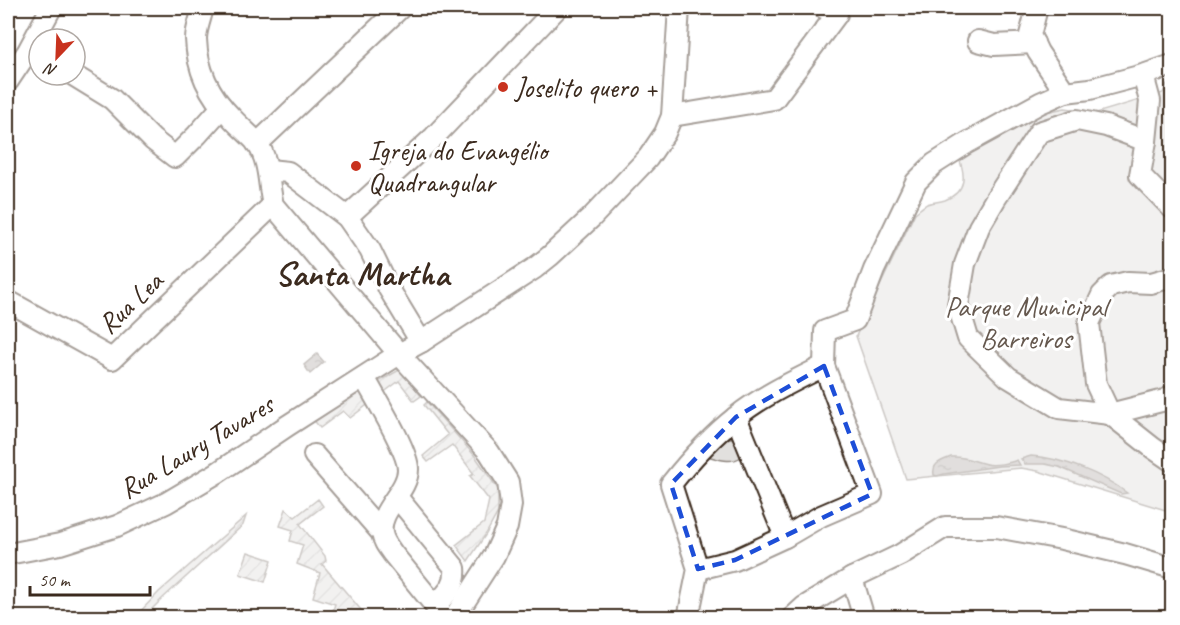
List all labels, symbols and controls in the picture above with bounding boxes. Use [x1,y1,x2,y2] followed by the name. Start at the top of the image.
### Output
[27,27,87,87] north arrow
[40,58,60,81] text: N
[513,70,658,105] place label: Joselito quero +
[496,80,510,94] marker: Joselito quero +
[368,133,550,200] place label: Igreja do Evangélio Quadrangular
[349,159,363,173] marker: Igreja do Evangélio Quadrangular
[275,252,452,295] district label: Santa Martha
[91,263,171,341] street label: Rua Lea
[945,289,1112,356] park label: Parque Municipal Barreiros
[113,385,282,506] street label: Rua Laury Tavares
[30,559,150,597] scale bar
[39,569,72,591] text: 50 m

